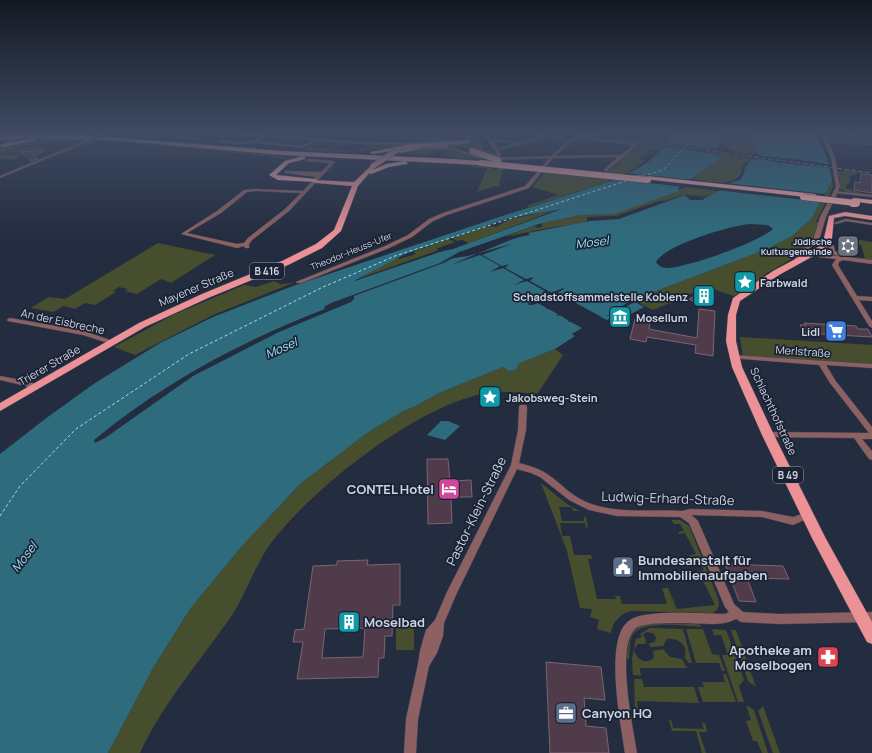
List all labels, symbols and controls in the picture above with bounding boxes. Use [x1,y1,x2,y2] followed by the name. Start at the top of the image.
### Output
[308,228,394,273] street label: Theodor-Heuss-Ufer
[574,231,612,252] water label: Mosel
[835,233,861,259] synagogue icon: Jüdische Kultusgemeinde
[761,235,833,258] place label: Jüdische Kultusgemeinde
[250,263,284,279] road number: B 416
[156,264,236,310] street label: Mayener Straße
[732,269,758,295] place icon: Farbwald
[760,275,808,290] place label: Farbwald
[691,283,717,309] building icon: Schadstoffsammelstelle Koblenz
[513,289,688,304] place label: Schadstoffsammelstelle Koblenz
[607,304,633,330] museum icon: Mosellum
[20,305,107,337] street label: An der Eisbreche
[636,310,688,325] place label: Mosellum
[823,318,849,344] supermarket icon: Lidl
[801,324,820,339] place label: Lidl
[262,333,302,363] water label: Mosel
[15,341,83,389] street label: Trierer Straße
[775,342,832,360] street label: Merlstraße
[747,365,801,458] street label: Schlachthofstraße
[477,384,503,410] place icon: Jakobsweg-Stein
[506,390,598,405] place label: Jakobsweg-Stein
[442,453,510,569] street label: Pastor-Klein-Straße
[773,467,803,483] road number: B 49
[436,476,462,502] hotel icon: CONTEL Hotel
[347,480,434,498] place label: CONTEL Hotel
[601,487,735,509] street label: Ludwig-Erhard-Straße
[7,537,42,575] water label: Mosel
[638,551,767,584] place label: Bundesanstalt für Immobilienaufgaben
[610,554,636,580] public building icon: Bundesanstalt für Immobilienaufgaben
[336,609,362,635] building icon: Moselbad
[364,613,425,631] place label: Moselbad
[729,641,812,674] place label: Apotheke am Moselbogen
[815,644,841,670] pharmacy icon: Apotheke am Moselbogen
[553,700,579,726] office icon: Canyon HQ
[582,704,652,722] place label: Canyon HQ

